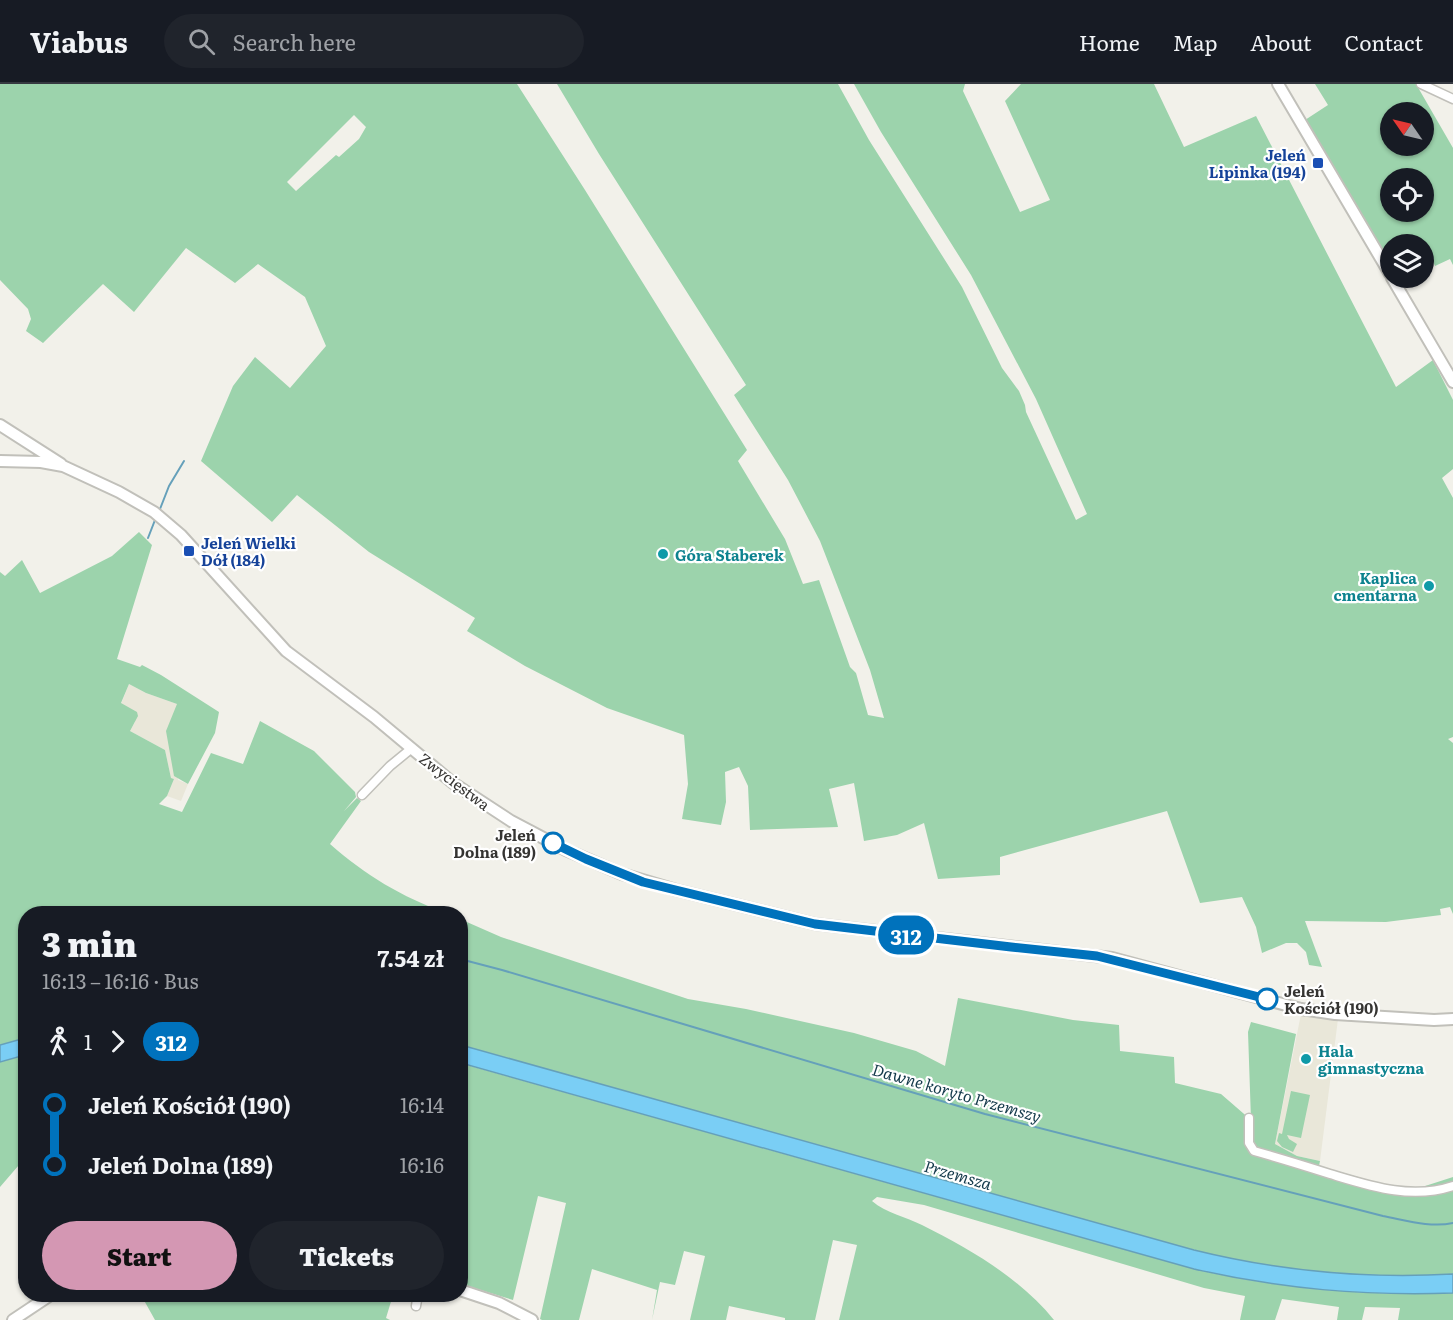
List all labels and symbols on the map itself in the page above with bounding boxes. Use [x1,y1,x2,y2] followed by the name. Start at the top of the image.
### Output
[1380,102,1434,156] north arrow
[1209,143,1307,183] place label: Jeleń Lipinka (194)
[1311,156,1325,170] marker: Jeleń Lipinka (194)
[201,531,296,571] place label: Jeleń Wielki Dół (184)
[675,543,785,566] place label: Góra Staberek
[182,544,196,558] marker: Jeleń Wielki Dół (184)
[656,547,670,561] marker: Góra Staberek
[1333,566,1417,606] place label: Kaplica cmentarna
[1422,579,1436,593] marker: Kaplica cmentarna
[415,747,496,816] street label: Zwycięstwa
[453,823,537,863] place label: Jeleń Dolna (189)
[542,832,564,854] marker: Jeleń Dolna (189)
[872,916,940,954] line badge: 312
[1284,979,1379,1019] place label: Jeleń Kościół (190)
[1256,988,1278,1010] marker: Jeleń Kościół (190)
[1318,1039,1425,1079] place label: Hala gimnastyczna
[1299,1052,1313,1066] marker: Hala gimnastyczna
[870,1056,1044,1128] water label: Dawne koryto Przemszy
[922,1153,995,1195] water label: Przemsza

